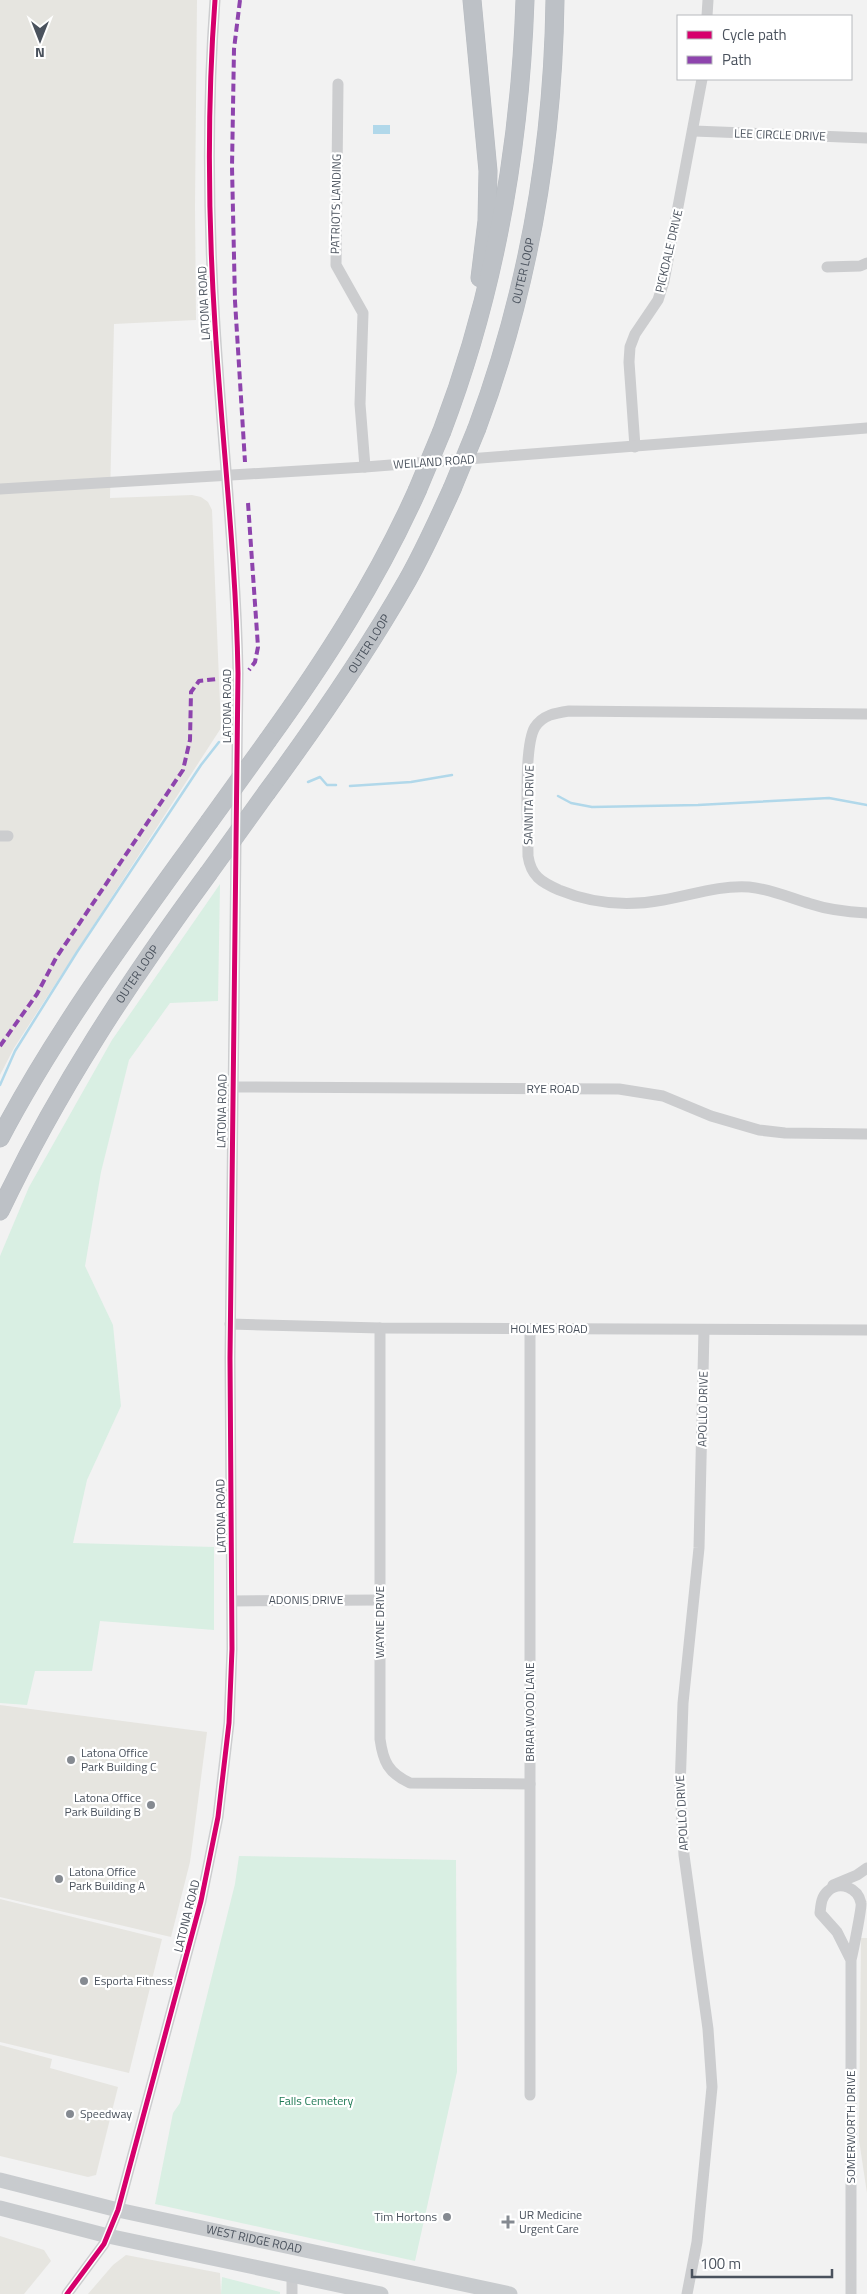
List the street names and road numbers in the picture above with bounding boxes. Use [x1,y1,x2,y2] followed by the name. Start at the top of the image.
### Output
[734,123,827,146] street label: LEE CIRCLE DRIVE
[325,154,346,254] street label: PATRIOTS LANDING
[650,207,687,294] street label: PICKDALE DRIVE
[506,236,539,306] street label: OUTER LOOP
[192,265,215,341] street label: LATONA ROAD
[393,449,476,474] street label: WEILAND ROAD
[343,610,395,677] street label: OUTER LOOP
[217,669,236,743] street label: LATONA ROAD
[518,764,539,845] street label: SANNITA DRIVE
[110,941,163,1007] street label: OUTER LOOP
[211,1073,232,1148] street label: LATONA ROAD
[527,1079,580,1098] street label: RYE ROAD
[510,1319,588,1338] street label: HOLMES ROAD
[692,1371,713,1447] street label: APOLLO DRIVE
[210,1478,231,1553] street label: LATONA ROAD
[370,1585,389,1658] street label: WAYNE DRIVE
[269,1590,344,1609] street label: ADONIS DRIVE
[520,1662,539,1762] street label: BRIAR WOOD LANE
[670,1774,693,1851] street label: APOLLO DRIVE
[168,1877,205,1954] street label: LATONA ROAD
[841,2070,860,2184] street label: SOMERWORTH DRIVE
[205,2219,304,2258] street label: WEST RIDGE ROAD

